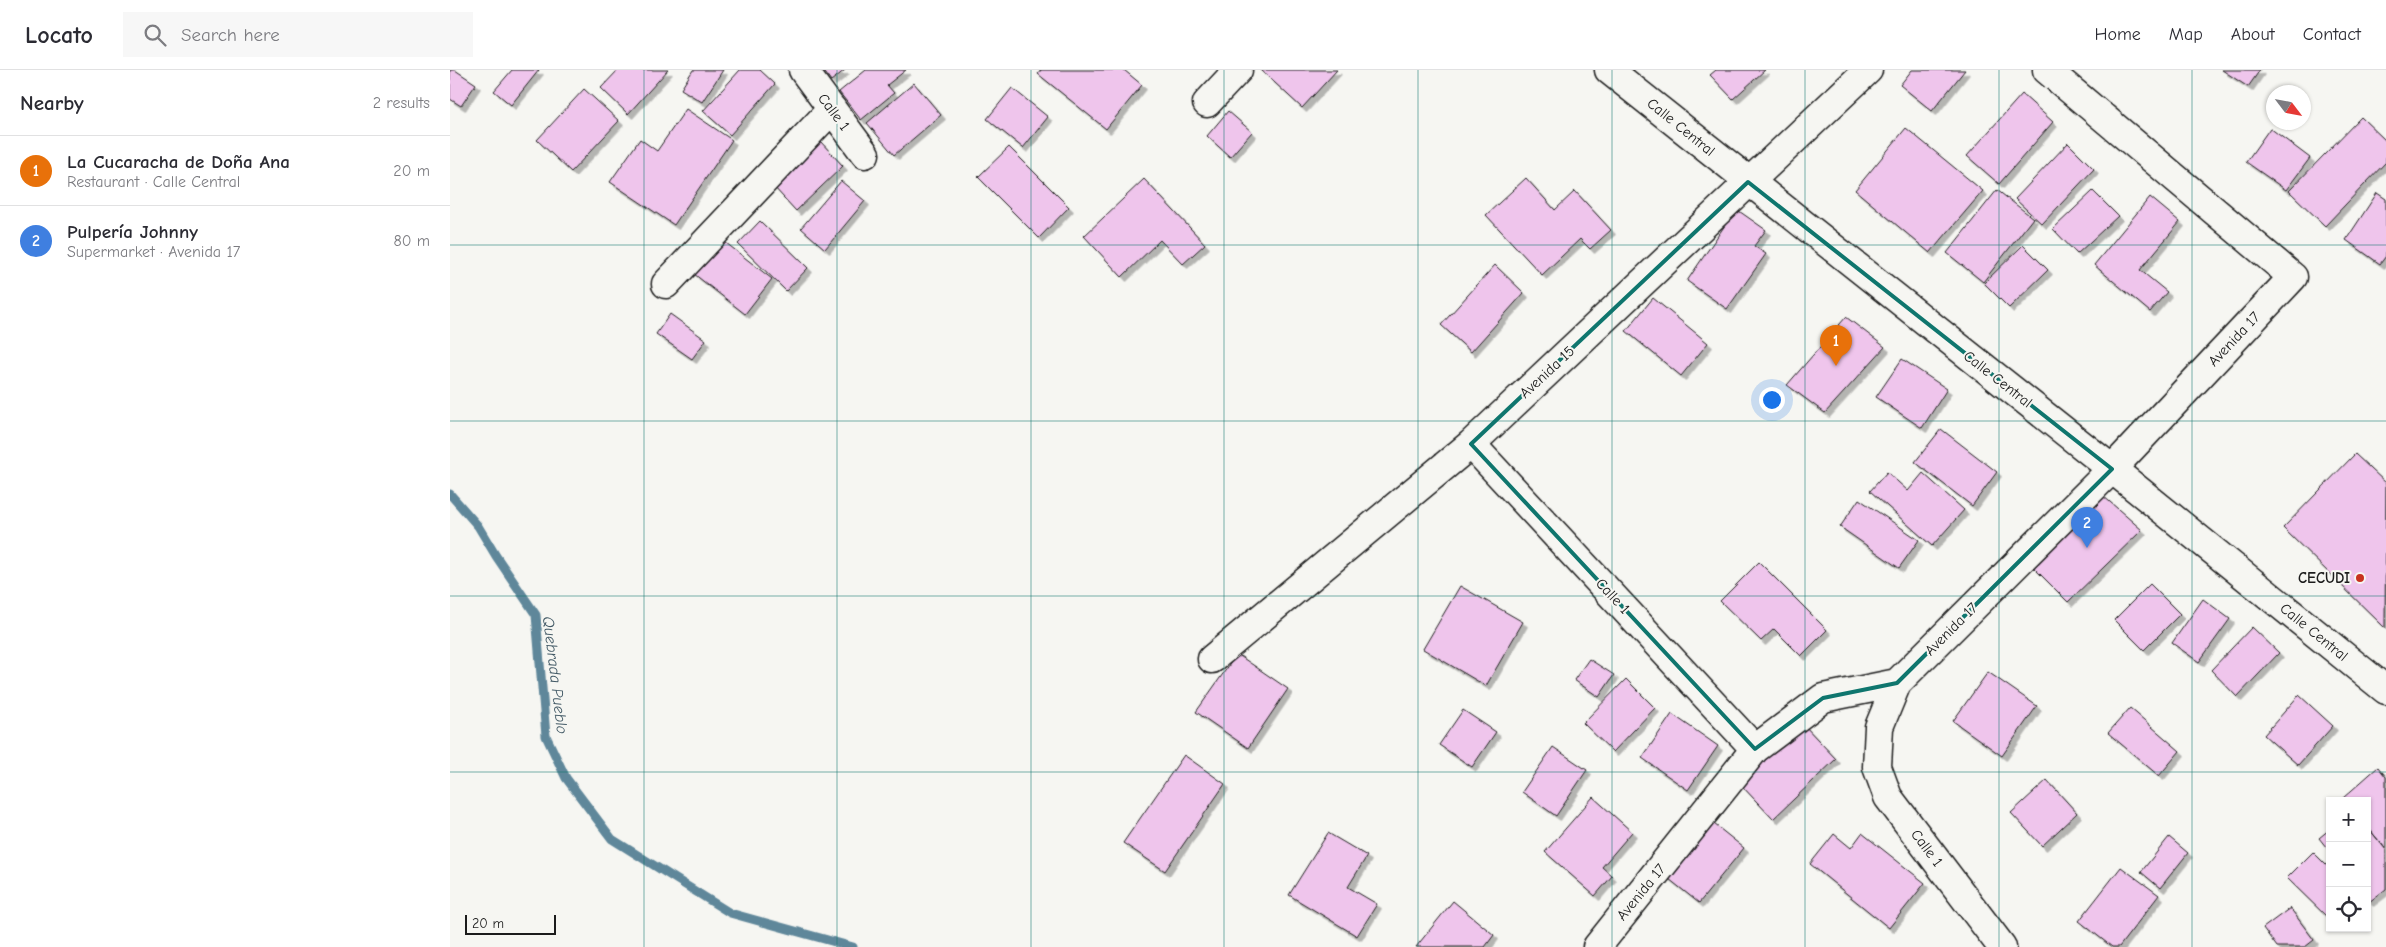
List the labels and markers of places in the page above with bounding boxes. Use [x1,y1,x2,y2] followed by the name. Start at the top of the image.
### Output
[1820,325,1852,366] pin: 1
[2071,507,2103,548] pin: 2
[2298,569,2350,587] place label: CECUDI
[2354,572,2366,584] marker: CECUDI

